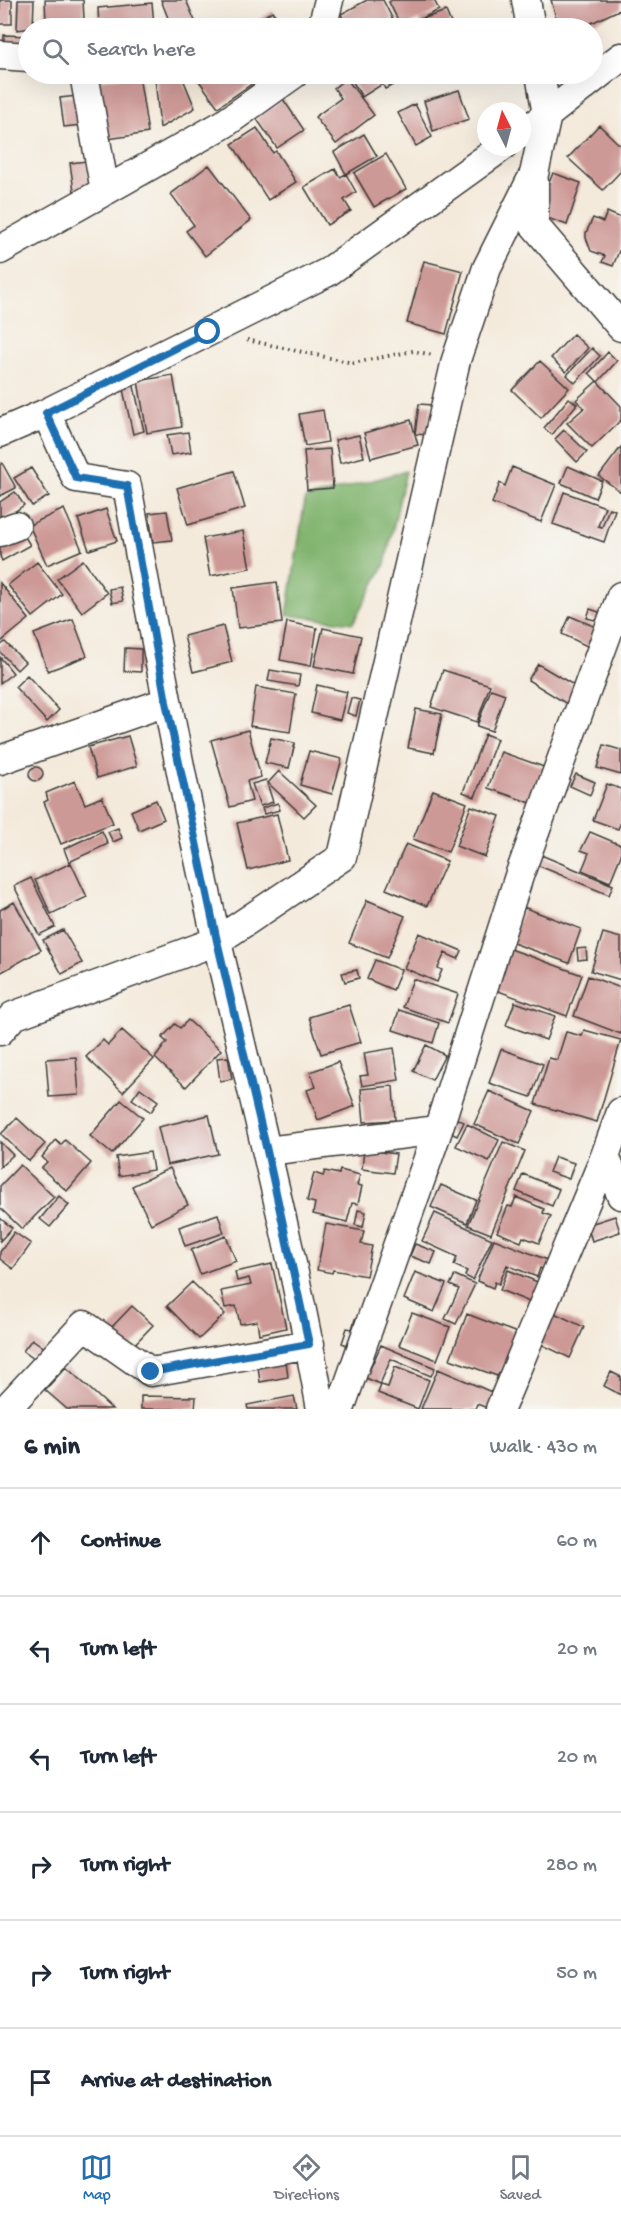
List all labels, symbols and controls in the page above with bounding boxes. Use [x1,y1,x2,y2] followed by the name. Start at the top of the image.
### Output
[18,18,603,84] search box
[39,35,72,68] icon: search
[87,38,195,64] text: Search here
[477,102,531,156] north arrow
[194,318,220,344] route start
[137,1358,163,1384] route end
[24,1433,80,1464] text: 6 min
[490,1437,597,1460] text: Walk · 430 m
[24,1526,57,1559] icon: ahead
[81,1529,161,1555] text: Continue
[557,1531,597,1554] text: 60 m
[24,1634,57,1667] icon: left
[81,1637,155,1663] text: Turn left
[557,1639,597,1662] text: 20 m
[24,1742,57,1775] icon: left
[81,1745,155,1771] text: Turn left
[557,1747,597,1770] text: 20 m
[24,1850,57,1883] icon: right
[81,1853,169,1879] text: Turn right
[546,1855,597,1878] text: 280 m
[24,1958,57,1991] icon: right
[81,1961,169,1987] text: Turn right
[556,1963,597,1986] text: 50 m
[24,2066,57,2099] icon: arrive
[81,2069,271,2095] text: Arrive at destination
[80,2151,113,2206] tab: Map
[274,2151,339,2206] tab: Directions
[500,2151,541,2206] tab: Saved

